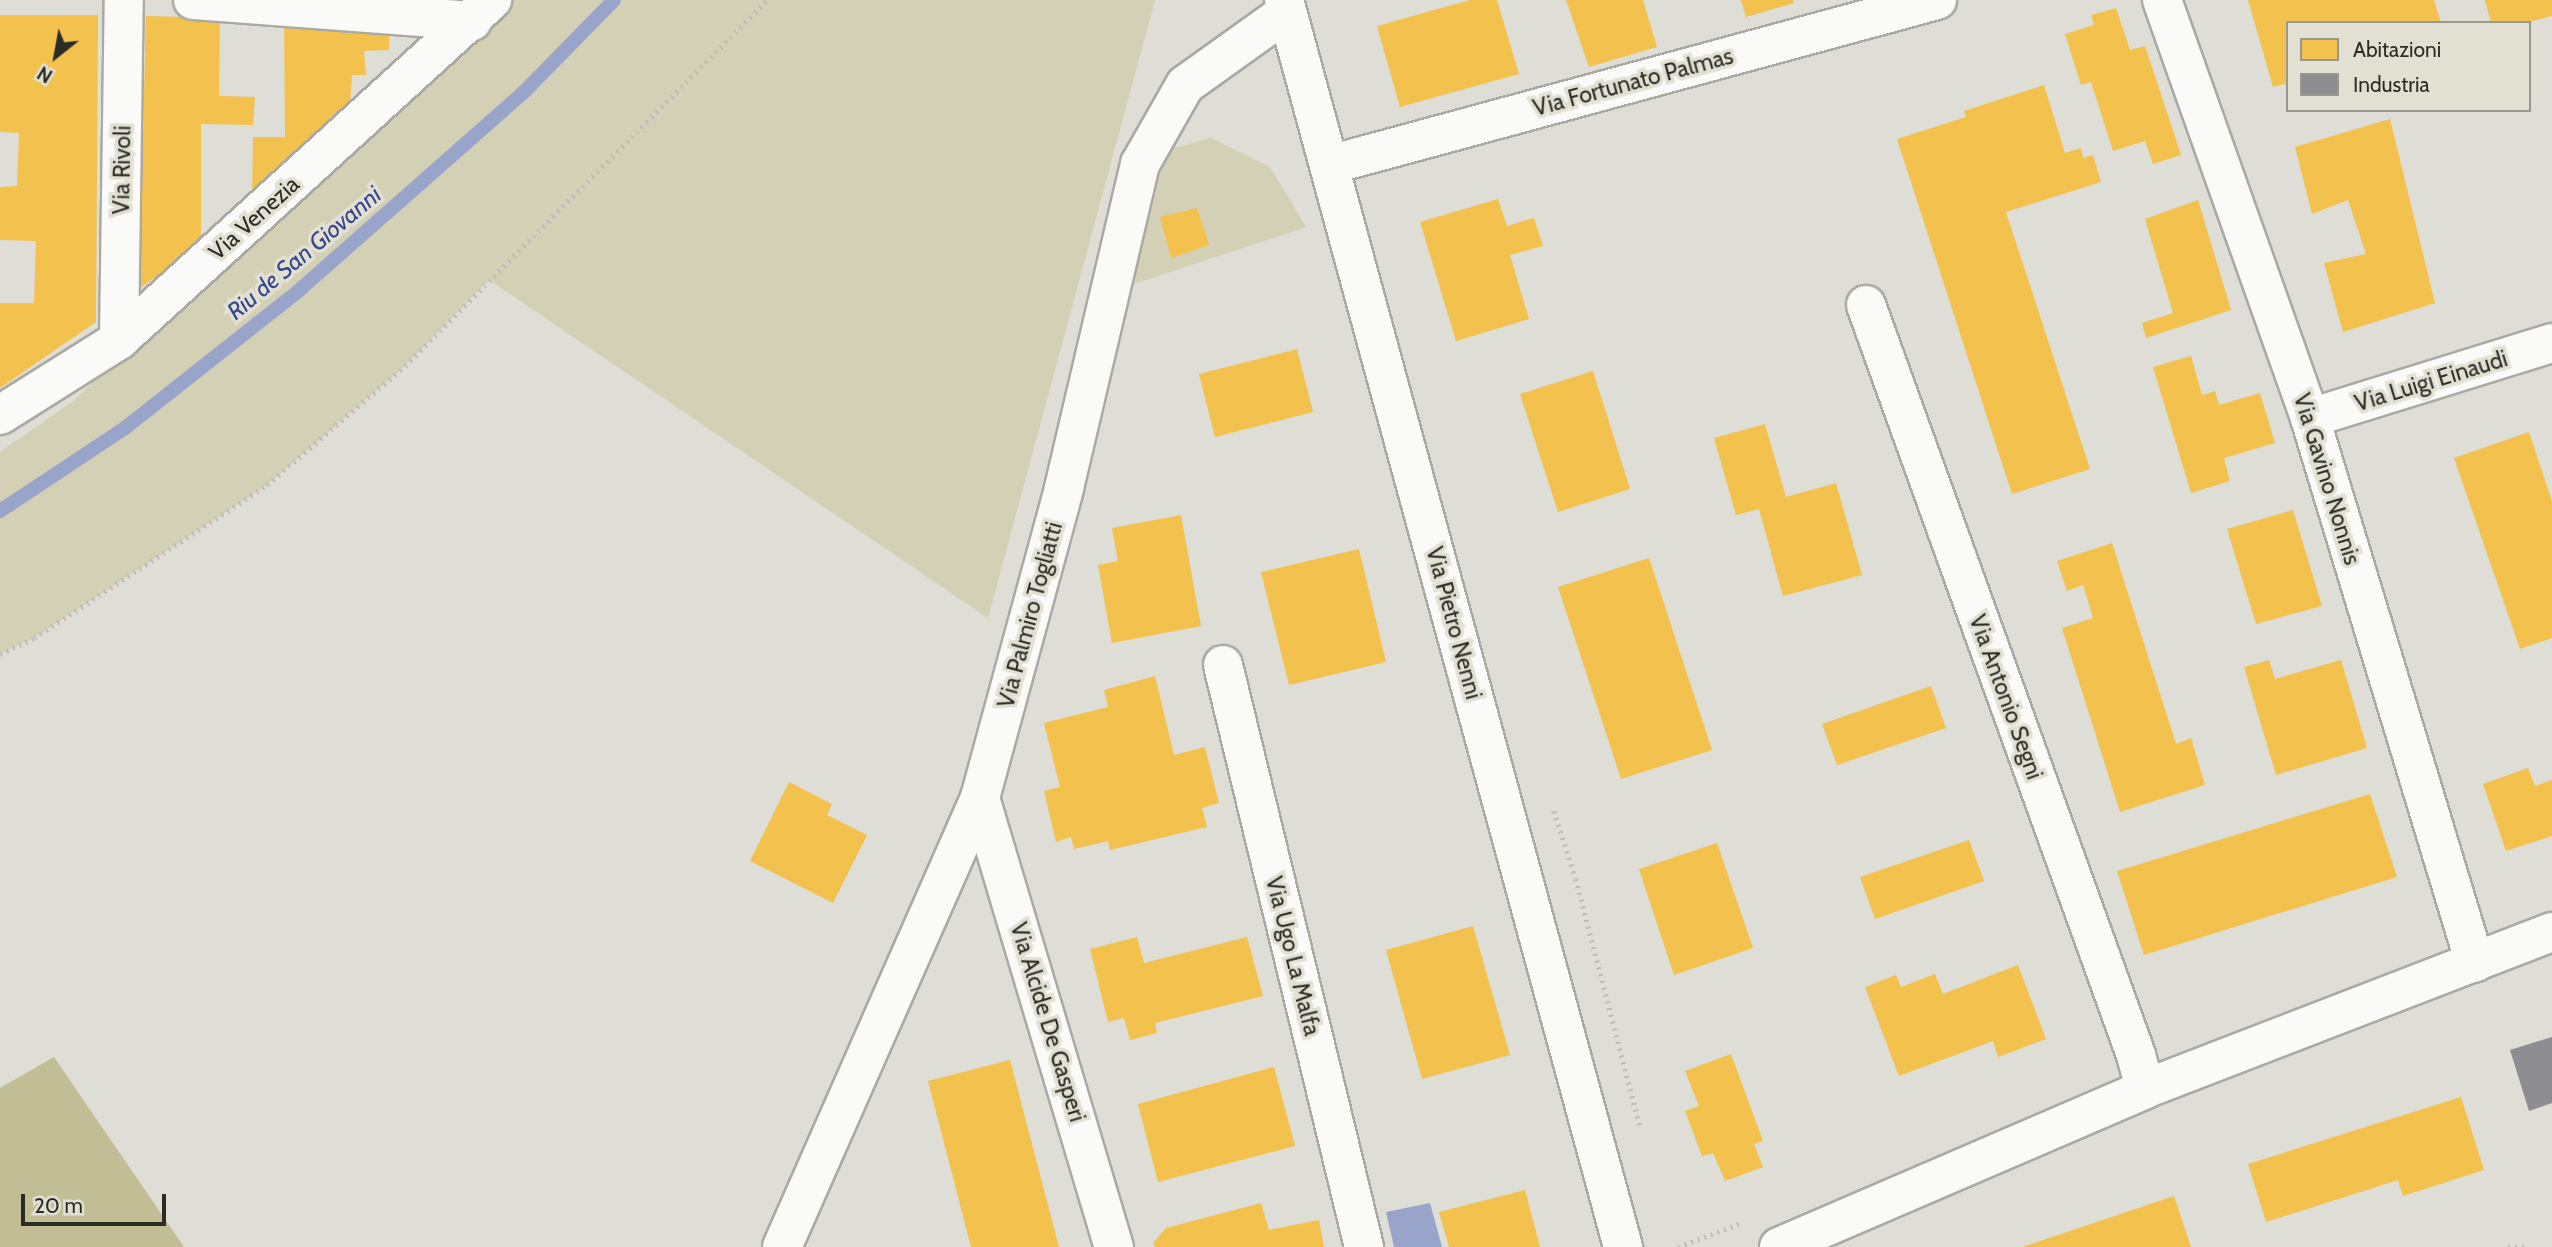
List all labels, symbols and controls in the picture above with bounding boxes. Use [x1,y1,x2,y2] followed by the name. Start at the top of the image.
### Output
[21,21,91,91] north arrow
[2286,21,2531,112] legend
[2353,37,2441,62] text: Abitazioni
[1530,42,1736,122] street label: Via Fortunato Palmas
[33,61,57,88] text: N
[2353,72,2430,97] text: Industria
[107,125,137,215] street label: Via Rivoli
[203,170,305,266] street label: Via Venezia
[221,180,387,326] water label: Riu de San Giovanni
[2351,345,2511,417] street label: Via Luigi Einaudi
[2288,390,2366,568] street label: Via Gavino Nonnis
[992,519,1068,711] street label: Via Palmiro Togliatti
[1420,544,1488,702] street label: Via Pietro Nenni
[1963,611,2049,783] street label: Via Antonio Segni
[1260,874,1326,1038] street label: Via Ugo La Malfa
[1005,919,1091,1125] street label: Via Alcide De Gasperi
[24,1180,170,1224] scale bar
[34,1193,83,1218] text: 20 m

